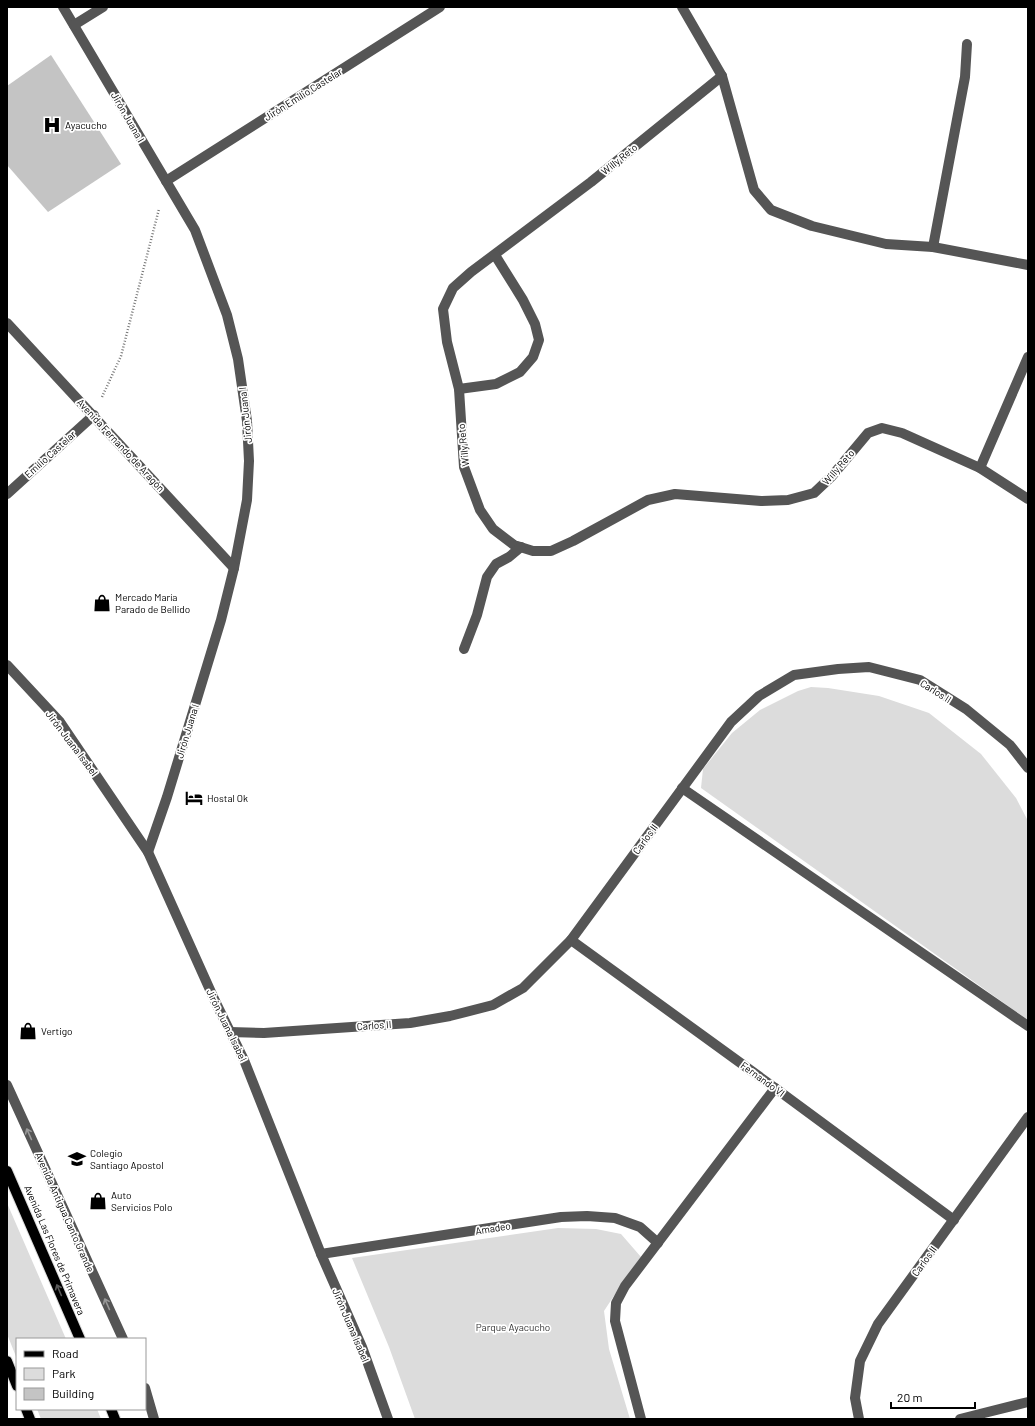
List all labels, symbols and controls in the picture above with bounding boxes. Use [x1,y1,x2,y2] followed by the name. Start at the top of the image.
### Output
[262,65,344,123] street label: Jirón Emilio Castelar
[109,90,147,144] street label: Jirón Juana I
[42,115,62,135] hospital icon: Ayacucho
[65,119,107,131] place label: Ayacucho
[599,141,639,177] street label: Willy Reto
[236,387,254,443] street label: Jirón Juana I
[75,396,167,494] street label: Avenida Fernando de Aragón
[455,423,471,467] street label: Willy Reto
[22,428,78,480] street label: Emilio Castelar
[819,447,857,487] street label: Willy Reto
[115,591,190,615] place label: Mercado María Parado de Bellido
[92,593,112,613] shop icon: Mercado María Parado de Bellido
[918,677,954,705] street label: Carlos II
[173,702,201,760] street label: Jirón Juana I
[43,708,101,778] street label: Jirón Juana Isabel
[184,788,204,808] hotel icon: Hostal Ok
[207,792,248,804] place label: Hostal Ok
[630,822,660,856] street label: Carlos II
[204,987,250,1063] street label: Jirón Juana Isabel
[356,1018,392,1032] street label: Carlos II
[18,1021,38,1041] shop icon: Vertigo
[41,1025,73,1037] place label: Vertigo
[739,1059,787,1099] street label: Fernando VI
[25,1129,33,1141] one-way arrow
[90,1147,163,1171] place label: Colegio Santiago Apostol
[67,1149,87,1169] school or university icon: Colegio Santiago Apostol
[33,1150,97,1274] street label: Avenida Antigua Canto Grande
[22,1183,88,1317] street label: Avenida Las Flores de Primavera
[111,1189,172,1213] place label: Auto Servicios Polo
[88,1191,108,1211] shop icon: Auto Servicios Polo
[474,1219,512,1237] street label: Amadeo
[909,1244,939,1278] street label: Carlos II
[55,1285,62,1297] one-way arrow
[330,1286,372,1364] street label: Jirón Juana Isabel
[102,1298,110,1310] one-way arrow
[476,1321,550,1333] park label: Parque Ayacucho
[16,1338,146,1410] legend
[52,1346,79,1360] text: Road
[52,1366,76,1380] text: Park
[891,1384,975,1410] scale bar
[52,1386,94,1400] text: Building
[897,1390,923,1404] text: 20 m

